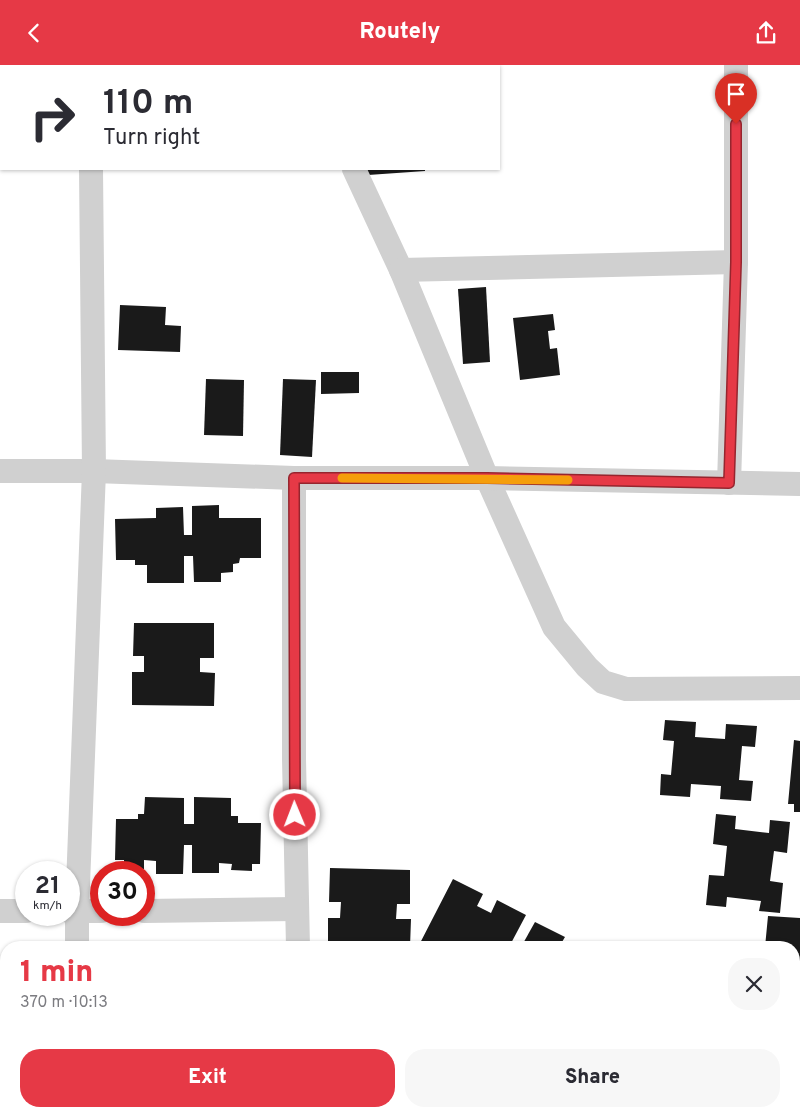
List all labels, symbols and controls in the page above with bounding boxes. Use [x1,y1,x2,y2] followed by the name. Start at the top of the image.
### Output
[20,19,48,47] icon: back
[360,19,440,46] text: Routely
[752,19,780,47] icon: share
[715,73,757,124] pin
[722,80,750,108] icon: arrive
[103,82,193,126] text: 110 m
[20,85,85,150] icon: right
[103,125,200,152] text: Turn right
[268,788,320,840] position arrow
[90,861,155,926] speed limit sign: 30
[35,871,60,903] text: 21
[33,898,62,914] text: km/h
[20,955,93,992] text: 1 min
[728,958,780,1010] button: close
[20,993,108,1013] text: 370 m · 10:13
[20,1049,395,1107] button: Exit
[405,1049,780,1107] button: Share

